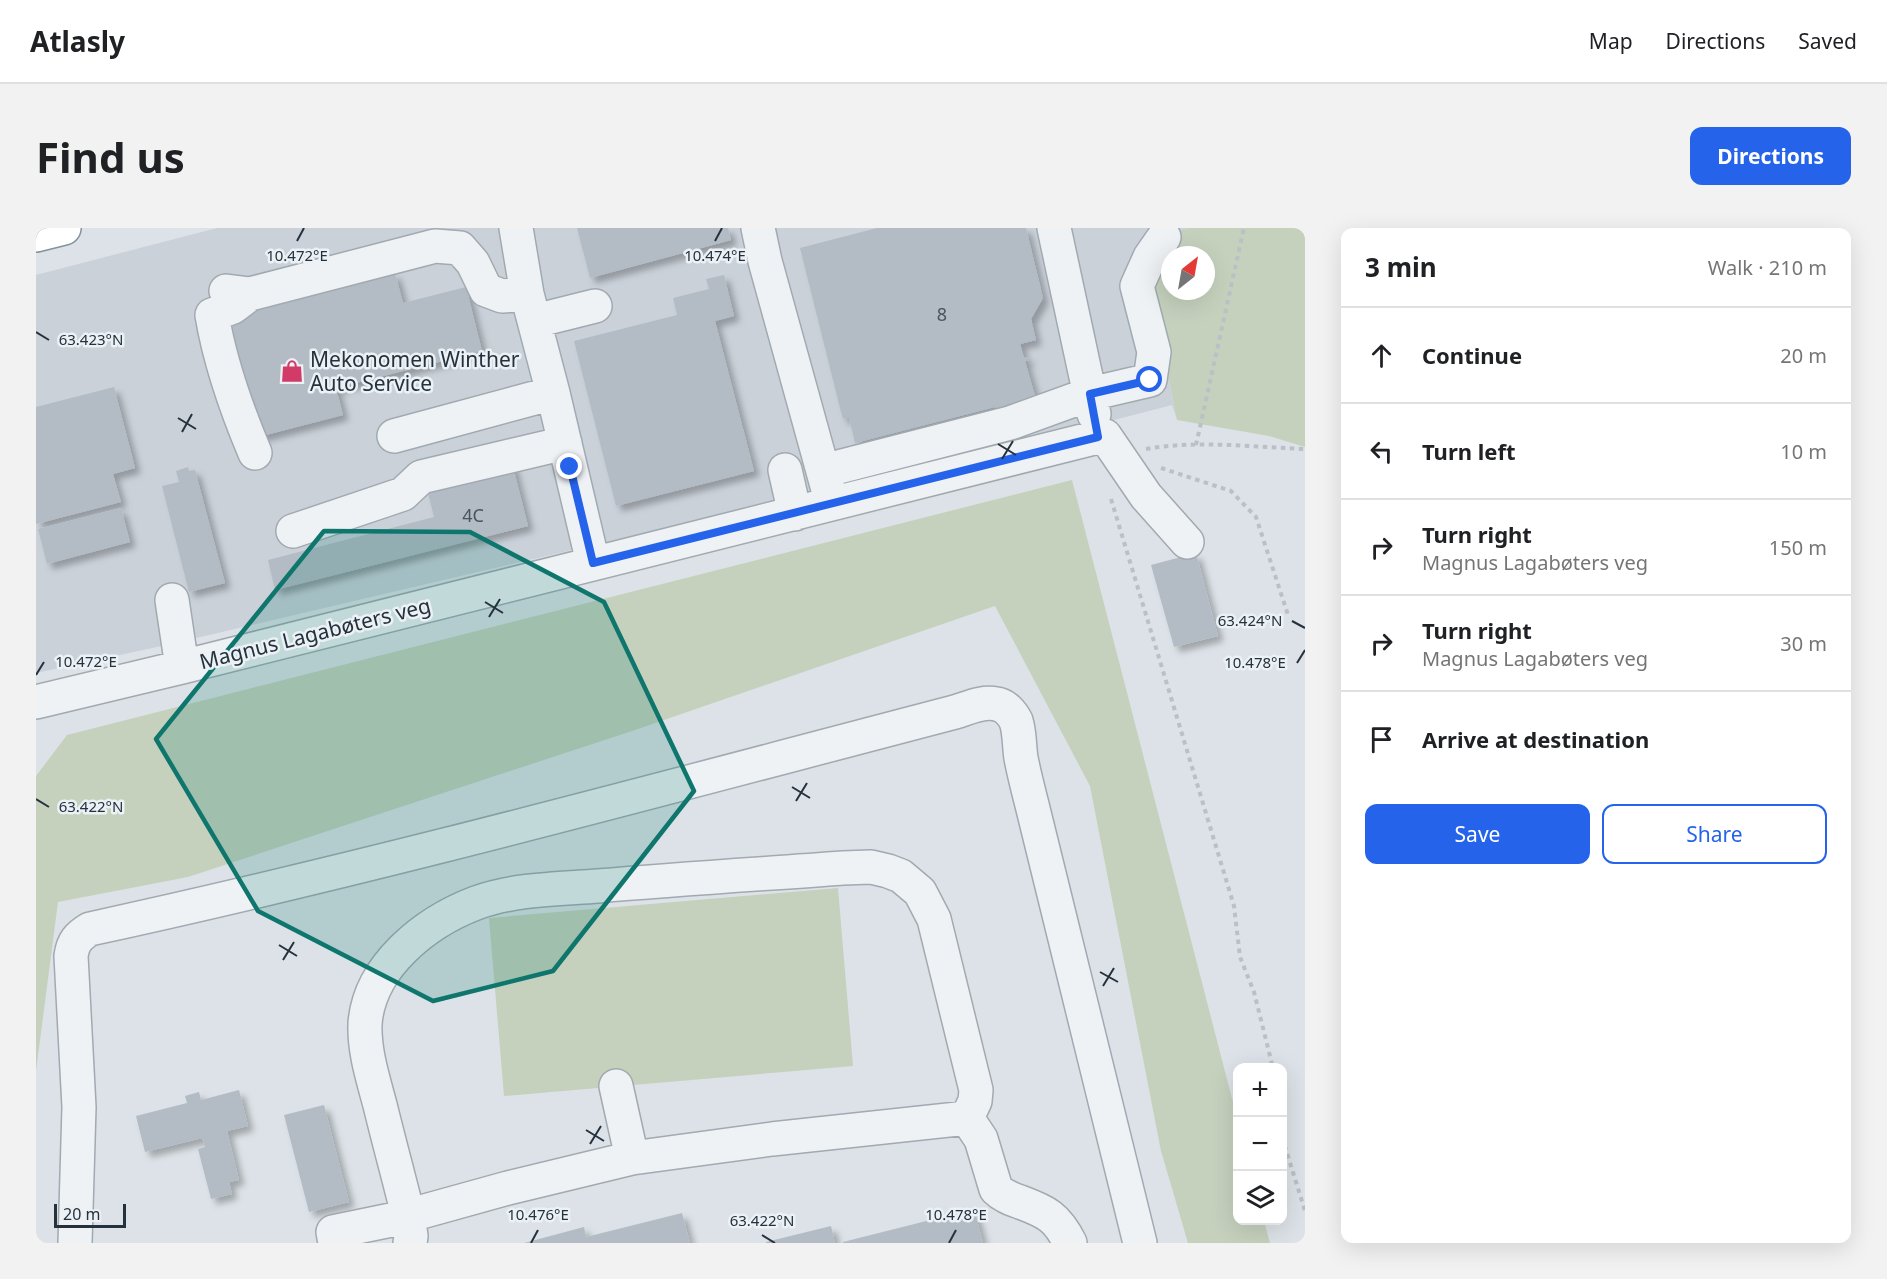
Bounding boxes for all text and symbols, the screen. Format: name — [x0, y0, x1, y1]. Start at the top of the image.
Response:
text: Atlasly — [30, 22, 125, 60]
text: Map — [1589, 27, 1633, 55]
text: Directions — [1666, 27, 1765, 55]
text: Saved — [1798, 27, 1857, 55]
button: Directions — [1690, 127, 1851, 185]
text: Find us — [36, 128, 185, 185]
text: 10.472°E — [266, 245, 328, 265]
text: 10.474°E — [684, 245, 746, 265]
north arrow — [1161, 246, 1215, 300]
text: 3 min — [1365, 249, 1437, 285]
text: Walk · 210 m — [1708, 254, 1827, 281]
house number: 8 — [937, 302, 947, 326]
text: 63.423°N — [59, 329, 123, 349]
icon: ahead — [1365, 339, 1398, 372]
text: Continue — [1422, 340, 1522, 370]
text: 20 m — [1780, 342, 1827, 369]
place label: Mekonomen Winther Auto Service — [310, 345, 520, 397]
shop icon: Mekonomen Winther Auto Service — [279, 358, 305, 384]
route start — [1136, 366, 1162, 392]
icon: left — [1365, 435, 1398, 468]
text: Turn left — [1422, 436, 1516, 466]
text: 10 m — [1780, 438, 1827, 465]
route end — [556, 453, 582, 479]
house number: 4C — [462, 503, 484, 527]
text: Turn right — [1422, 519, 1532, 549]
icon: right — [1365, 531, 1398, 564]
text: 150 m — [1769, 534, 1827, 561]
text: Magnus Lagabøters veg — [1422, 549, 1648, 576]
street label: Magnus Lagabøters veg — [196, 591, 434, 675]
text: 63.424°N — [1218, 610, 1282, 630]
text: Turn right — [1422, 615, 1532, 645]
icon: right — [1365, 627, 1398, 660]
text: 30 m — [1780, 630, 1827, 657]
text: Magnus Lagabøters veg — [1422, 645, 1648, 672]
text: 10.472°E — [55, 651, 117, 671]
text: 10.478°E — [1224, 652, 1286, 672]
icon: arrive — [1365, 723, 1398, 756]
text: Arrive at destination — [1422, 724, 1649, 754]
text: 63.422°N — [59, 796, 123, 816]
button: Save — [1365, 804, 1590, 864]
button: Share — [1602, 804, 1827, 864]
map controls — [1233, 1063, 1287, 1225]
button: + — [1233, 1063, 1287, 1117]
button: − — [1233, 1117, 1287, 1171]
button: layers — [1233, 1171, 1287, 1225]
scale bar — [54, 1201, 126, 1228]
text: 20 m — [63, 1203, 100, 1225]
text: 10.476°E — [507, 1204, 569, 1224]
text: 10.478°E — [925, 1204, 987, 1224]
text: 63.422°N — [730, 1210, 794, 1230]

